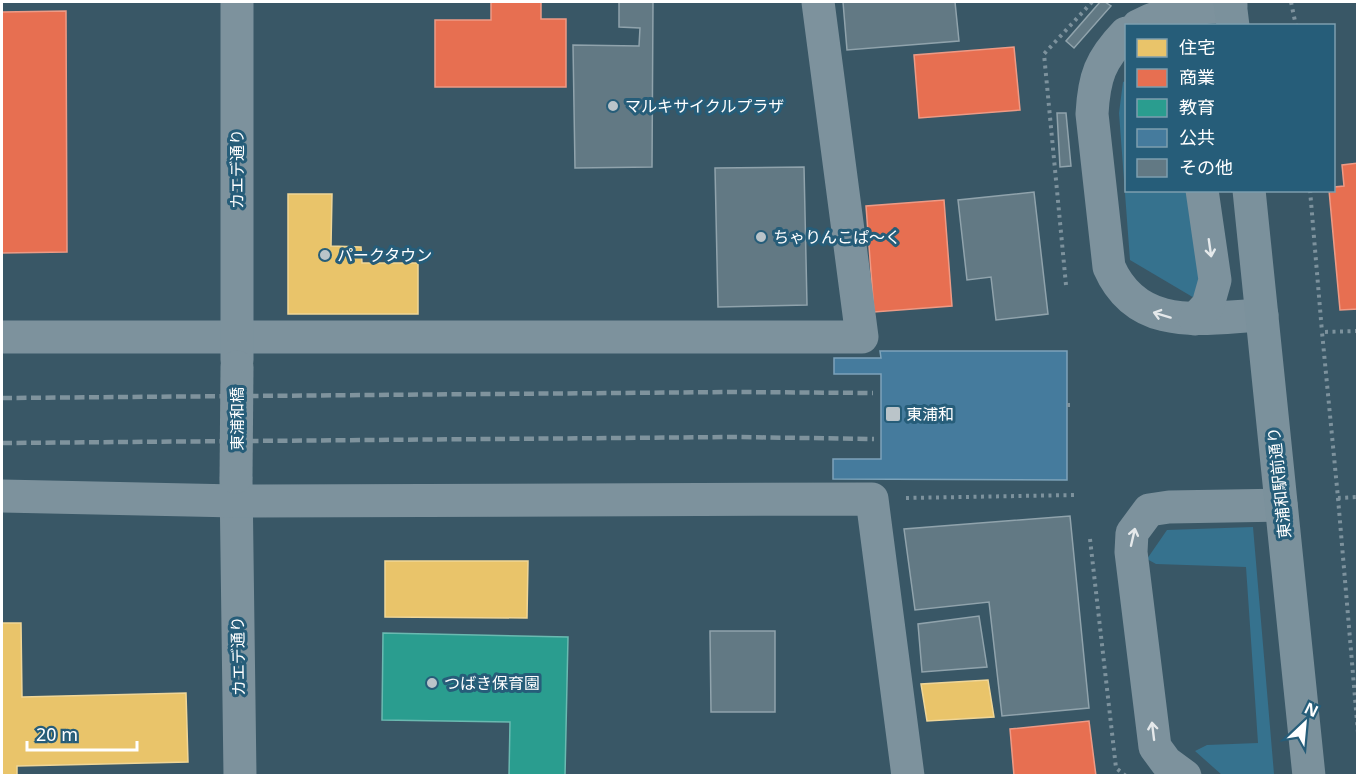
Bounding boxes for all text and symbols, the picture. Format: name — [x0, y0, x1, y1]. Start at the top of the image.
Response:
legend — [1125, 24, 1335, 192]
text: 住宅 — [1179, 35, 1215, 59]
text: 商業 — [1179, 65, 1215, 89]
place label: マルキサイクルプラザ — [625, 95, 784, 117]
text: 教育 — [1179, 95, 1215, 119]
marker: マルキサイクルプラザ — [606, 99, 620, 113]
text: 公共 — [1179, 125, 1215, 149]
street label: カエデ通り — [226, 129, 248, 209]
text: その他 — [1179, 155, 1233, 179]
place label: ちゃりんこぱ～く — [773, 226, 901, 248]
marker: ちゃりんこぱ～く — [754, 230, 768, 244]
one-way arrow — [1205, 238, 1216, 258]
place label: パークタウン — [337, 244, 432, 266]
marker: パークタウン — [318, 248, 332, 262]
one-way arrow — [1153, 309, 1172, 320]
street label: 東浦和橋 — [226, 387, 248, 451]
place label: 東浦和 — [906, 403, 954, 425]
marker: 東浦和 — [884, 405, 902, 423]
street label: 東浦和駅前通り — [1262, 426, 1296, 540]
one-way arrow — [1128, 528, 1139, 547]
street label: カエデ通り — [226, 616, 250, 696]
place label: つばき保育園 — [444, 672, 540, 694]
marker: つばき保育園 — [425, 676, 439, 690]
north arrow — [1275, 693, 1335, 753]
text: N — [1301, 697, 1322, 722]
scale bar — [27, 714, 136, 752]
one-way arrow — [1147, 721, 1158, 741]
text: 20 m — [36, 722, 78, 746]

